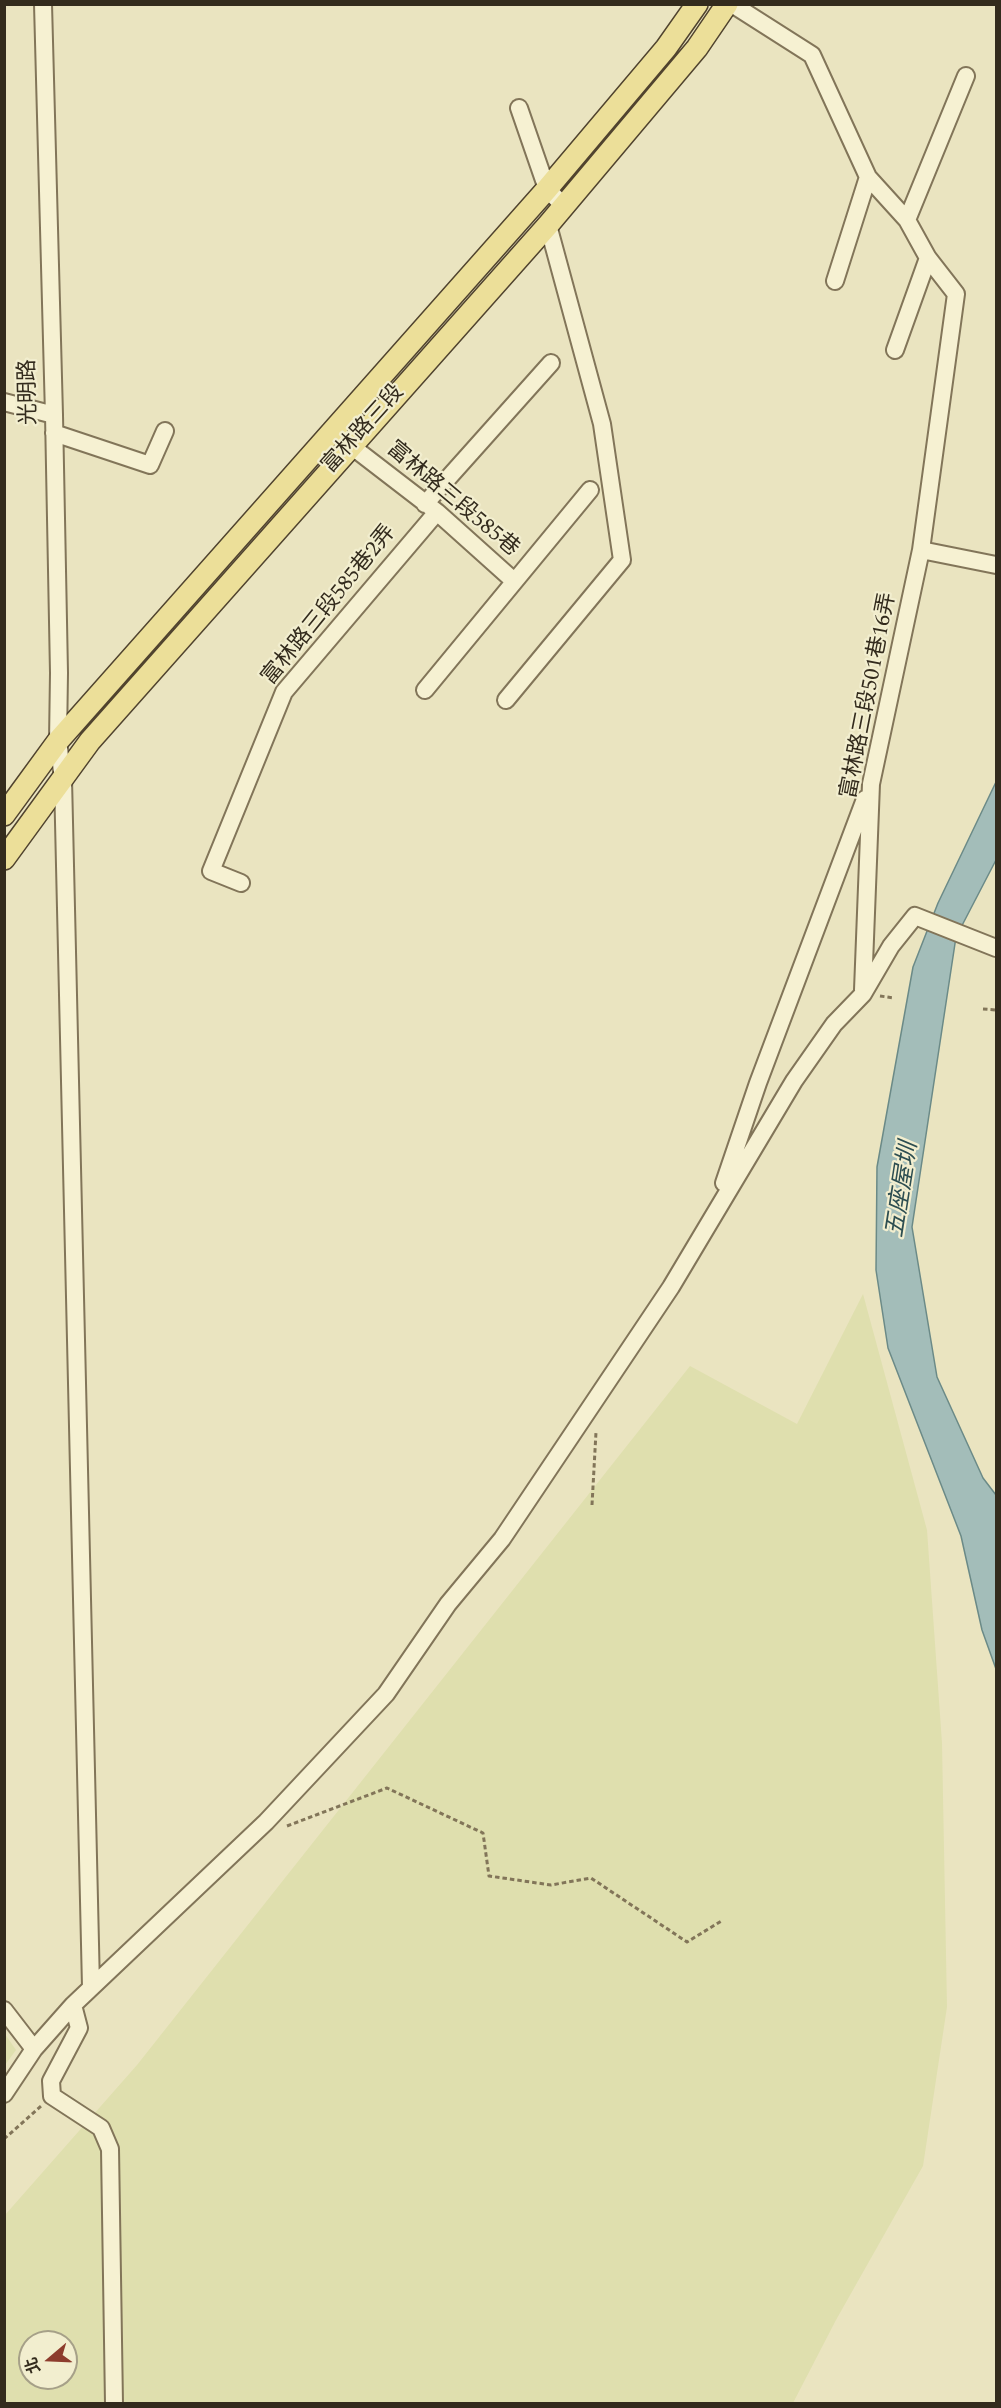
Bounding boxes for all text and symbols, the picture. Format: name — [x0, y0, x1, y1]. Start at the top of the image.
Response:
street label: 光明路 — [16, 359, 44, 425]
street label: 富林路三段 — [317, 380, 411, 480]
street label: 富林路三段585巷 — [380, 437, 524, 563]
street label: 富林路三段585巷2弄 — [257, 521, 403, 691]
street label: 富林路三段501巷16弄 — [837, 591, 903, 801]
water label: 五座屋圳 — [882, 1140, 926, 1240]
north arrow — [18, 2330, 78, 2390]
text: 北 — [19, 2354, 47, 2377]

